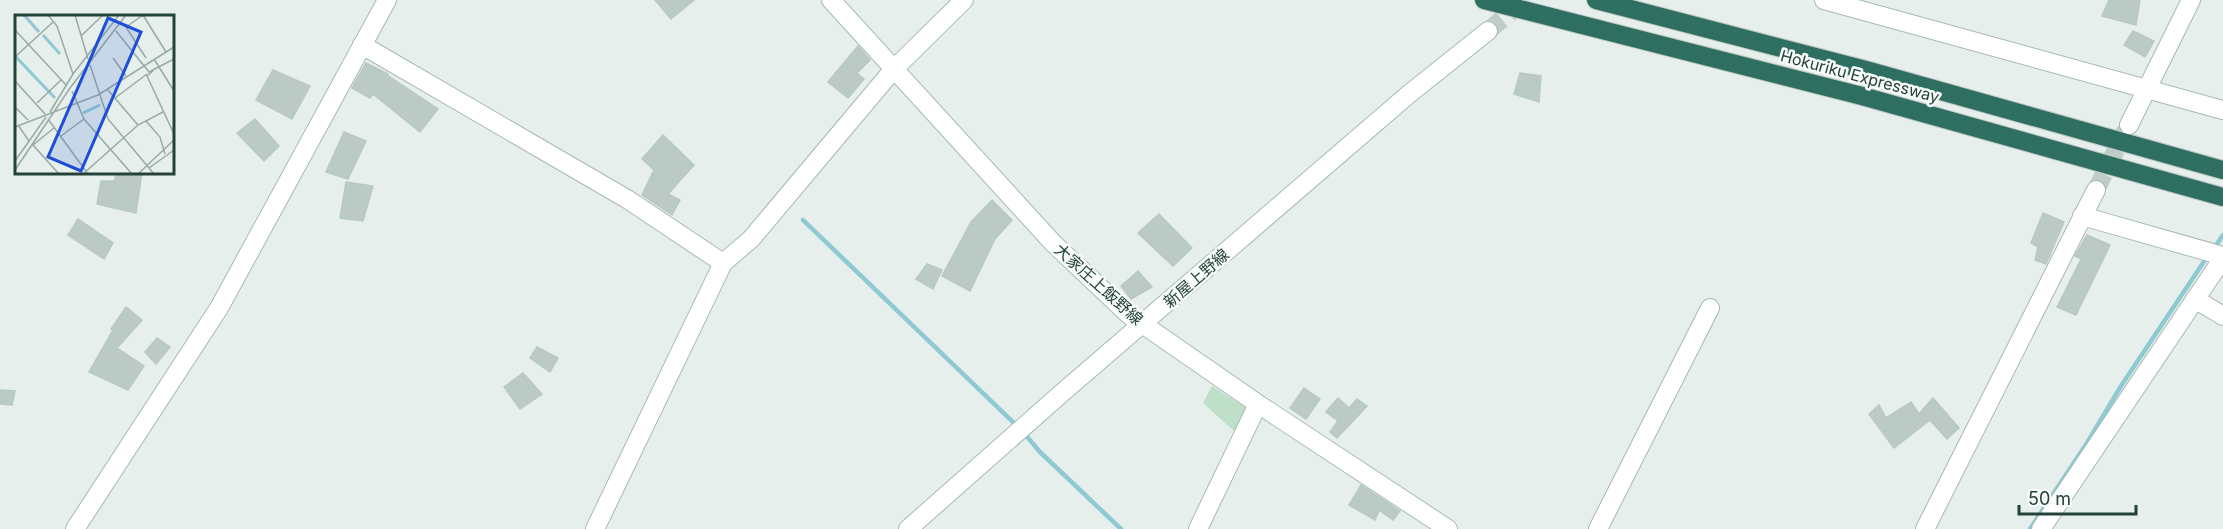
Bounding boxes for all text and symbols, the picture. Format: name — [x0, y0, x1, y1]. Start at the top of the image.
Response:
inset map — [15, 15, 174, 174]
street label: Hokuriku Expressway — [1778, 45, 1942, 107]
street label: 大家庄上飯野線 — [1051, 239, 1147, 329]
street label: 新屋上野線 — [1159, 244, 1233, 312]
scale bar — [2019, 478, 2136, 516]
text: 50 m — [2028, 488, 2071, 509]

